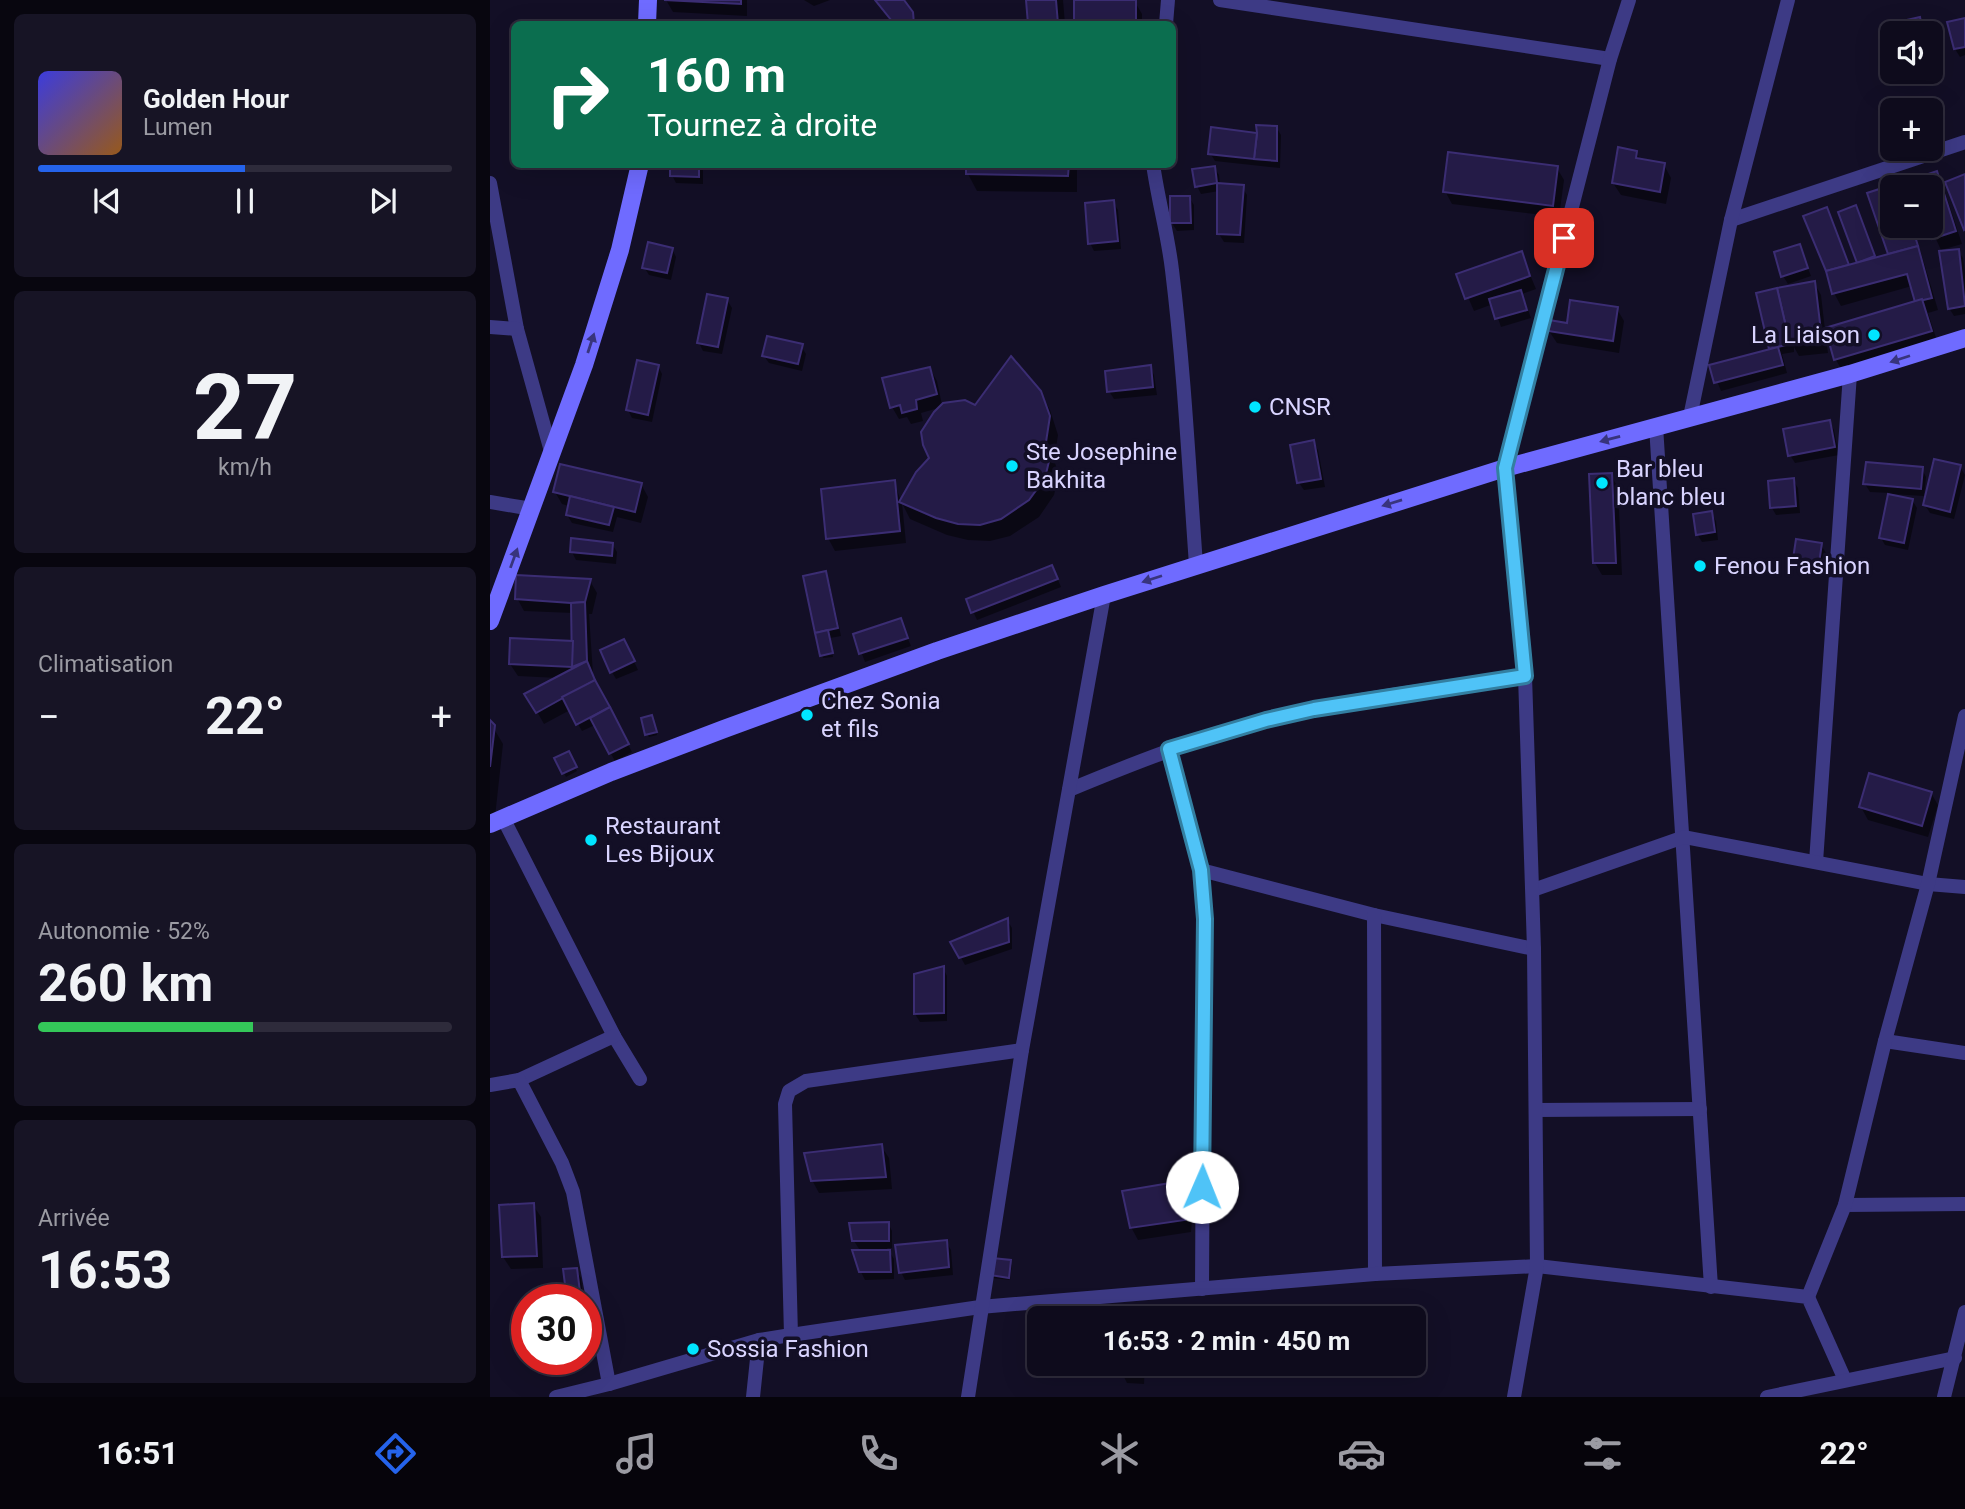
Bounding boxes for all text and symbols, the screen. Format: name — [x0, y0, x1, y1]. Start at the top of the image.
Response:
map controls — [1880, 21, 1943, 238]
button: sound — [1880, 21, 1943, 84]
text: 160 m — [647, 47, 786, 104]
icon: right — [532, 49, 623, 140]
text: Golden Hour — [143, 84, 289, 114]
button: + — [1880, 98, 1943, 161]
text: Tournez à droite — [647, 106, 877, 144]
text: Lumen — [143, 114, 213, 141]
button: − — [1880, 175, 1943, 238]
icon: previous — [88, 182, 126, 220]
icon: pause — [226, 182, 264, 220]
icon: next — [364, 182, 402, 220]
pin — [1534, 208, 1594, 268]
icon: arrive — [1545, 219, 1583, 257]
place label: La Liaison — [1751, 321, 1860, 349]
marker: La Liaison — [1866, 327, 1882, 343]
one-way arrow — [586, 333, 597, 354]
one-way arrow — [1889, 354, 1910, 364]
text: 27 — [193, 355, 297, 461]
place label: CNSR — [1269, 393, 1331, 421]
marker: CNSR — [1247, 399, 1263, 415]
one-way arrow — [1599, 434, 1621, 445]
place label: Ste Josephine Bakhita — [1026, 438, 1177, 494]
text: km/h — [218, 454, 272, 481]
place label: Bar bleu blanc bleu — [1616, 455, 1725, 511]
marker: Ste Josephine Bakhita — [1004, 458, 1020, 474]
marker: Bar bleu blanc bleu — [1594, 475, 1610, 491]
one-way arrow — [1381, 498, 1402, 509]
one-way arrow — [509, 547, 520, 568]
place label: Fenou Fashion — [1714, 552, 1870, 580]
marker: Fenou Fashion — [1692, 558, 1708, 574]
one-way arrow — [1141, 575, 1162, 585]
text: Climatisation — [38, 651, 173, 678]
text: 22° — [205, 686, 285, 747]
place label: Chez Sonia et fils — [821, 687, 941, 743]
text: − — [38, 695, 60, 739]
text: + — [430, 695, 452, 739]
marker: Chez Sonia et fils — [799, 707, 815, 723]
place label: Restaurant Les Bijoux — [605, 812, 721, 868]
marker: Restaurant Les Bijoux — [583, 832, 599, 848]
text: Autonomie · 52% — [38, 918, 210, 945]
text: 260 km — [38, 953, 213, 1014]
position arrow — [1165, 1150, 1239, 1224]
text: Arrivée — [38, 1205, 110, 1232]
text: 16:53 — [38, 1240, 172, 1301]
speed limit sign: 30 — [511, 1284, 602, 1375]
text: 16:53 · 2 min · 450 m — [1103, 1326, 1350, 1356]
place label: Sossia Fashion — [707, 1335, 869, 1363]
marker: Sossia Fashion — [685, 1341, 701, 1357]
icon: directions — [371, 1429, 420, 1478]
icon: music — [612, 1429, 661, 1478]
icon: phone — [854, 1429, 903, 1478]
icon: climate — [1095, 1429, 1144, 1478]
icon: car — [1337, 1429, 1386, 1478]
icon: filters — [1578, 1429, 1627, 1478]
text: 16:51 — [96, 1434, 179, 1472]
text: 22° — [1820, 1434, 1869, 1472]

